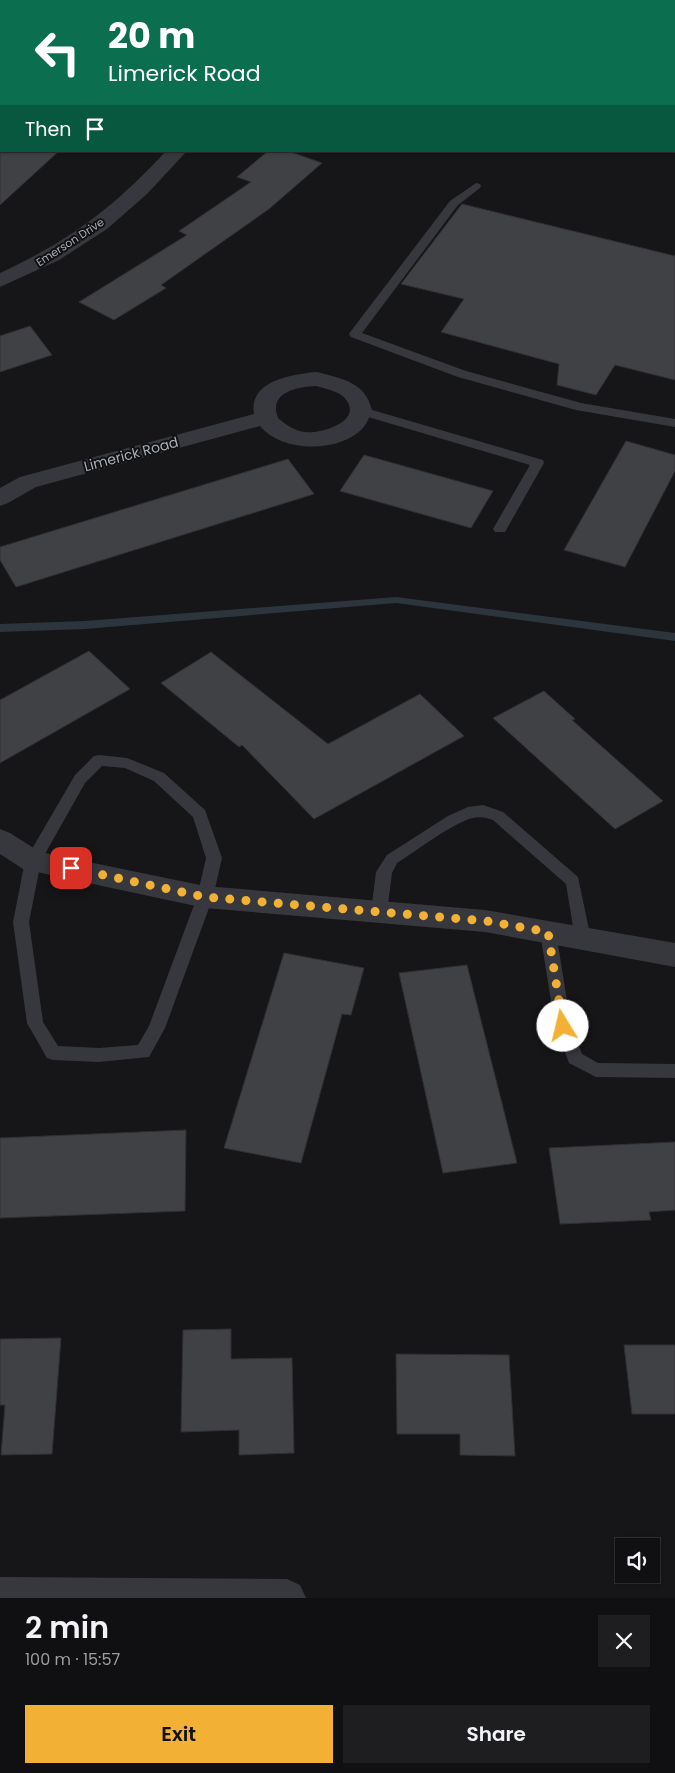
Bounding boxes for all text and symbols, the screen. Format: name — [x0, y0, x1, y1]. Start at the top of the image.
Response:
text: 20 m — [108, 11, 195, 60]
icon: left — [25, 20, 90, 85]
text: Limerick Road — [108, 58, 261, 89]
icon: arrive — [81, 115, 109, 143]
text: Then — [25, 116, 71, 143]
street label: Emerson Drive — [33, 214, 107, 270]
street label: Limerick Road — [82, 432, 180, 476]
pin — [50, 847, 92, 889]
icon: arrive — [57, 854, 85, 882]
position arrow — [536, 999, 588, 1051]
map controls — [615, 1538, 660, 1583]
button: sound — [615, 1538, 660, 1583]
text: 2 min — [25, 1606, 109, 1649]
button: close — [598, 1615, 650, 1667]
text: 100 m · 15:57 — [25, 1648, 120, 1671]
button: Exit — [25, 1705, 333, 1763]
button: Share — [343, 1705, 650, 1763]

